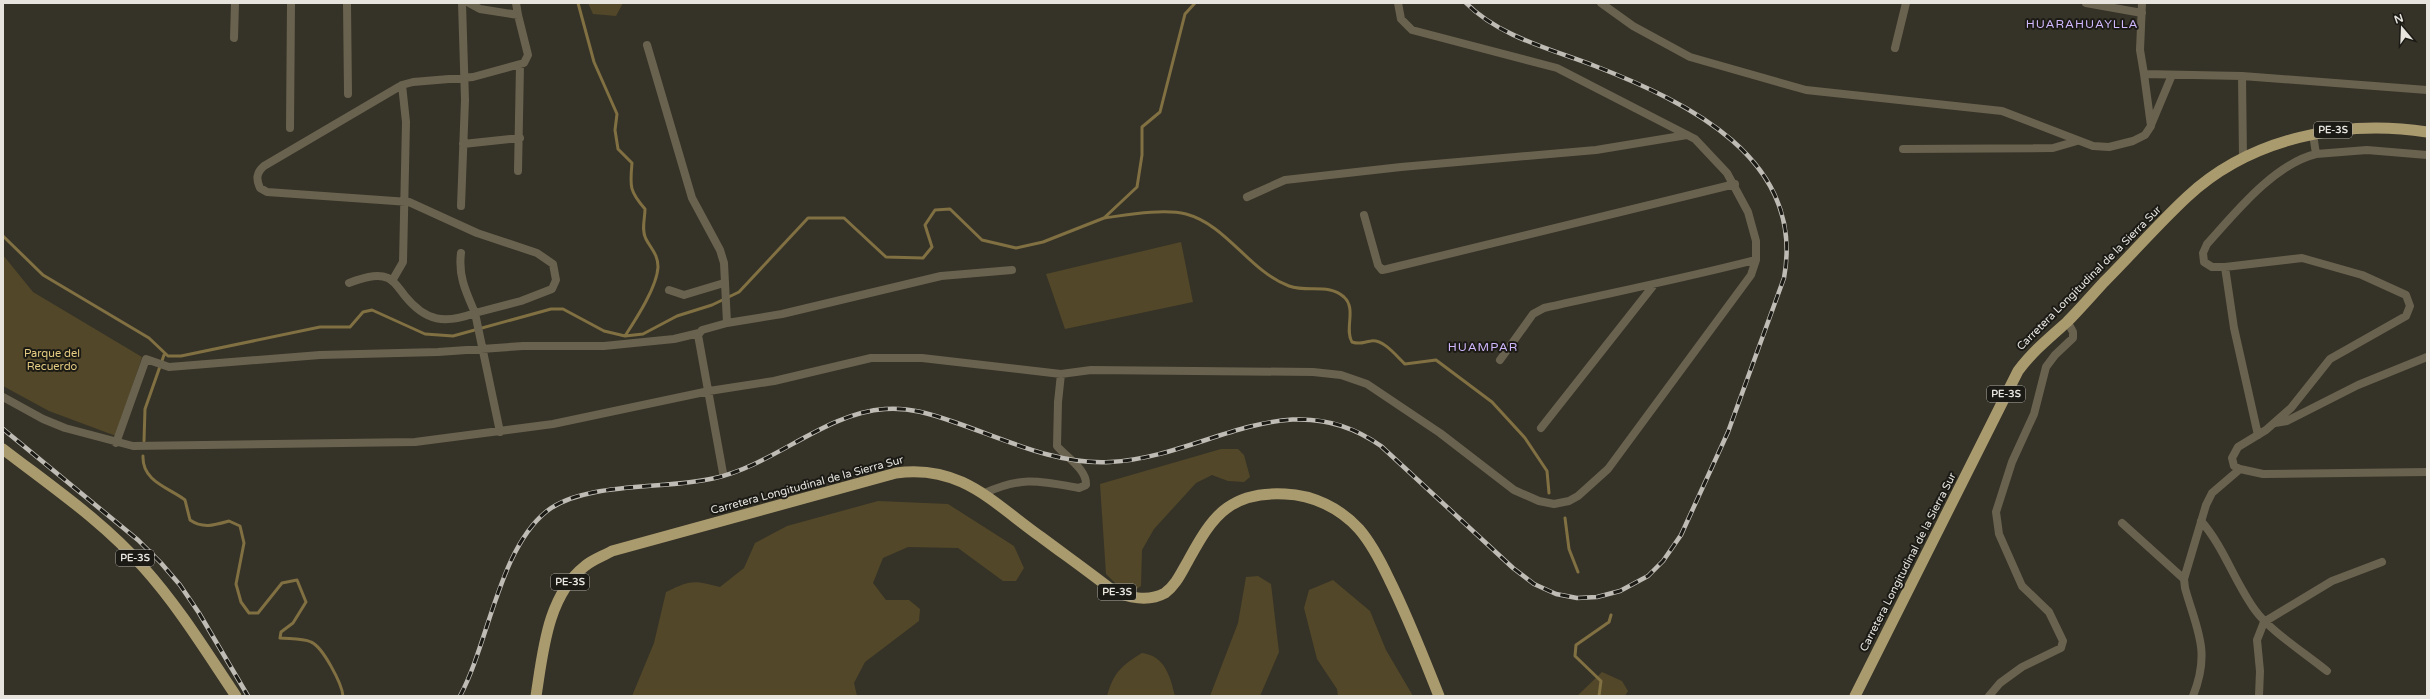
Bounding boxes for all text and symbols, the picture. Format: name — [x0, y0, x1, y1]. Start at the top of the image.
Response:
north arrow — [2382, 8, 2422, 48]
text: N — [2393, 11, 2405, 27]
district label: HUARAHUAYLLA — [2026, 17, 2138, 31]
road number: PE-3S — [2314, 122, 2352, 138]
street label: Carretera Longitudinal de la Sierra Sur — [2014, 203, 2164, 353]
district label: HUAMPAR — [1448, 340, 1518, 354]
park label: Parque del Recuerdo — [24, 347, 80, 373]
road number: PE-3S — [1987, 386, 2025, 402]
street label: Carretera Longitudinal de la Sierra Sur — [709, 453, 905, 517]
street label: Carretera Longitudinal de la Sierra Sur — [1857, 470, 1959, 654]
road number: PE-3S — [116, 550, 154, 566]
road number: PE-3S — [551, 574, 589, 590]
road number: PE-3S — [1098, 584, 1136, 600]

